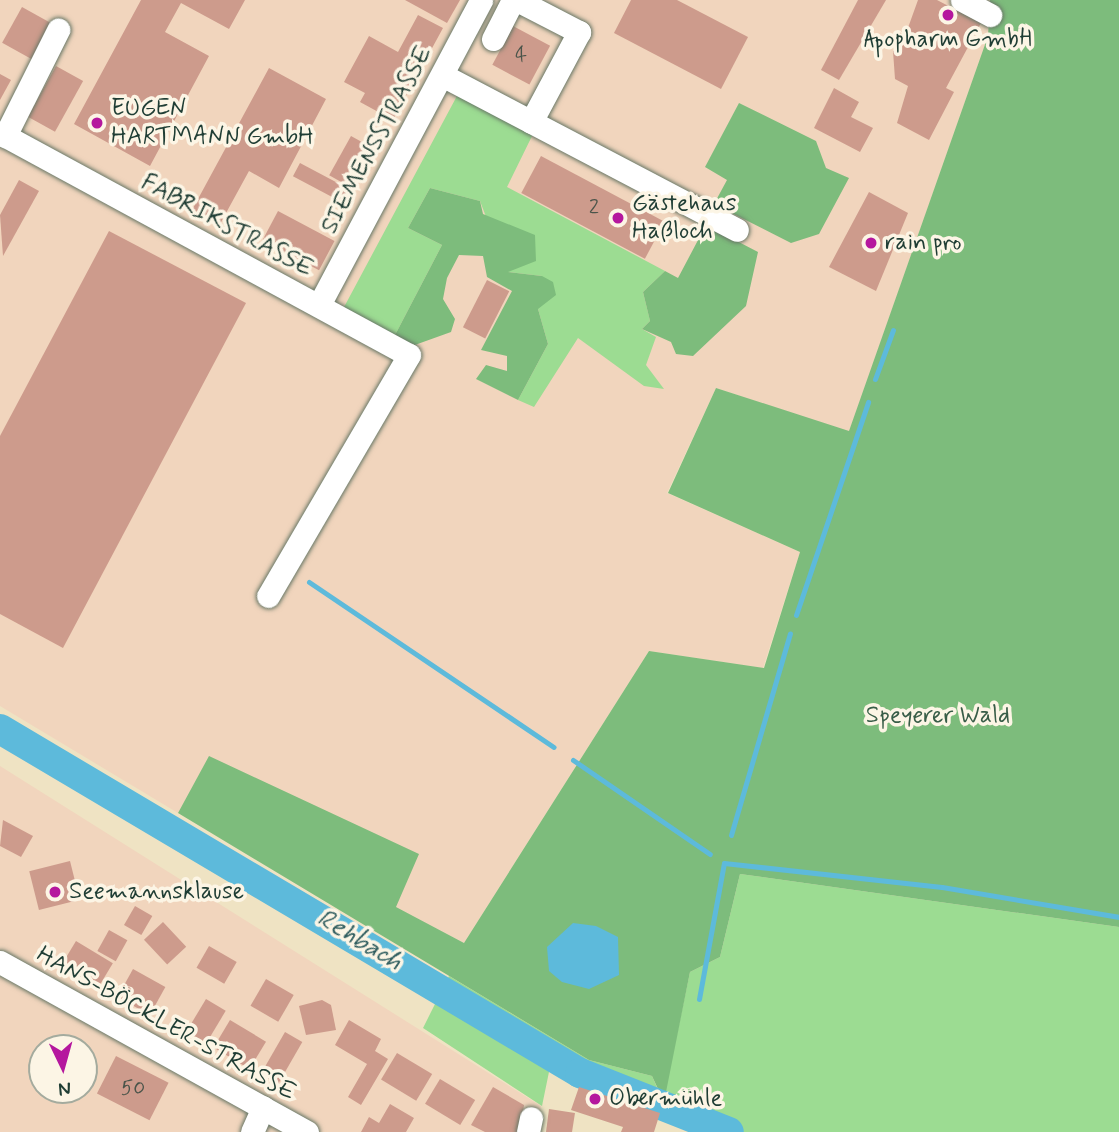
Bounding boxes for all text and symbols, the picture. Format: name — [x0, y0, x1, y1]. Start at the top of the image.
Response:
marker: Apopharm GmbH — [940, 7, 956, 23]
place label: Apopharm GmbH — [864, 26, 1032, 54]
street label: SIEMENSSTRASSE — [315, 41, 439, 239]
house number: 4 — [515, 42, 527, 68]
place label: EUGEN HARTMANN GmbH — [111, 95, 314, 151]
marker: EUGEN HARTMANN GmbH — [89, 115, 105, 131]
street label: FABRIKSTRASSE — [136, 168, 318, 284]
place label: Gästehaus Haßloch — [632, 190, 737, 246]
house number: 2 — [589, 194, 599, 220]
marker: Gästehaus Haßloch — [610, 210, 626, 226]
place label: rain pro — [885, 229, 962, 257]
marker: rain pro — [863, 235, 879, 251]
park label: Speyerer Wald — [865, 702, 1011, 730]
place label: Seemannsklause — [69, 878, 244, 906]
marker: Seemannsklause — [47, 884, 63, 900]
water label: Rehbach — [311, 903, 407, 979]
street label: HANS-BÖCKLER-STRASSE — [31, 941, 301, 1107]
north arrow — [28, 1034, 98, 1104]
house number: 50 — [121, 1075, 145, 1101]
place label: Obermühle — [609, 1085, 722, 1113]
marker: Obermühle — [587, 1091, 603, 1107]

